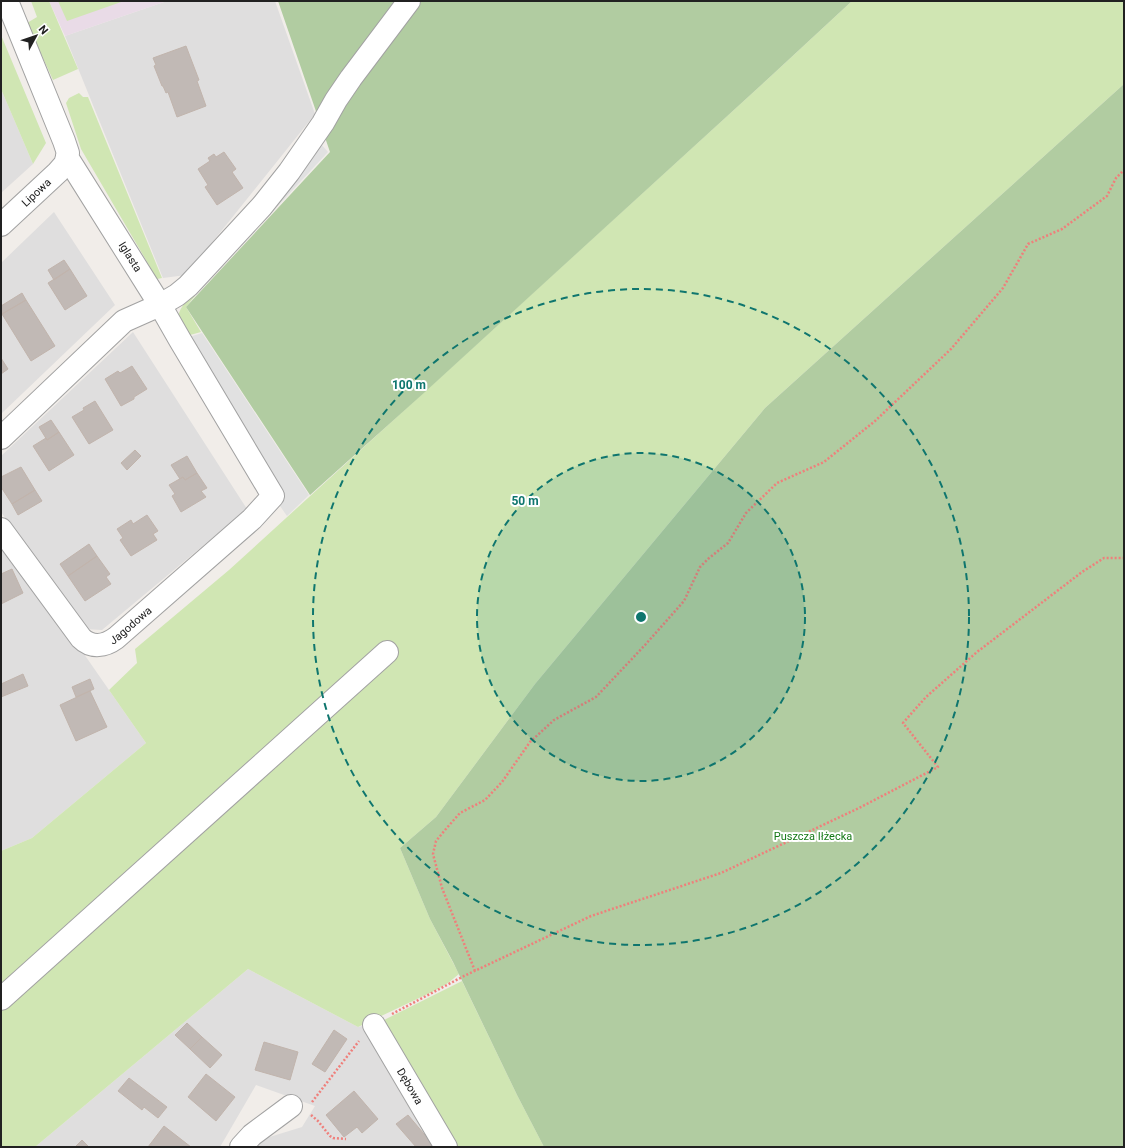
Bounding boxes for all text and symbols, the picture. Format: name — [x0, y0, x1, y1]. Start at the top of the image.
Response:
north arrow — [16, 16, 56, 56]
text: N — [36, 23, 51, 37]
street label: Lipowa — [19, 176, 54, 209]
street label: Iglasta — [116, 240, 144, 274]
text: 100 m — [392, 378, 426, 392]
text: 50 m — [511, 494, 539, 508]
street label: Jagodowa — [107, 604, 154, 647]
centre of rings — [634, 610, 648, 624]
park label: Puszcza Iłżecka — [774, 830, 852, 843]
street label: Dębowa — [394, 1066, 426, 1107]

